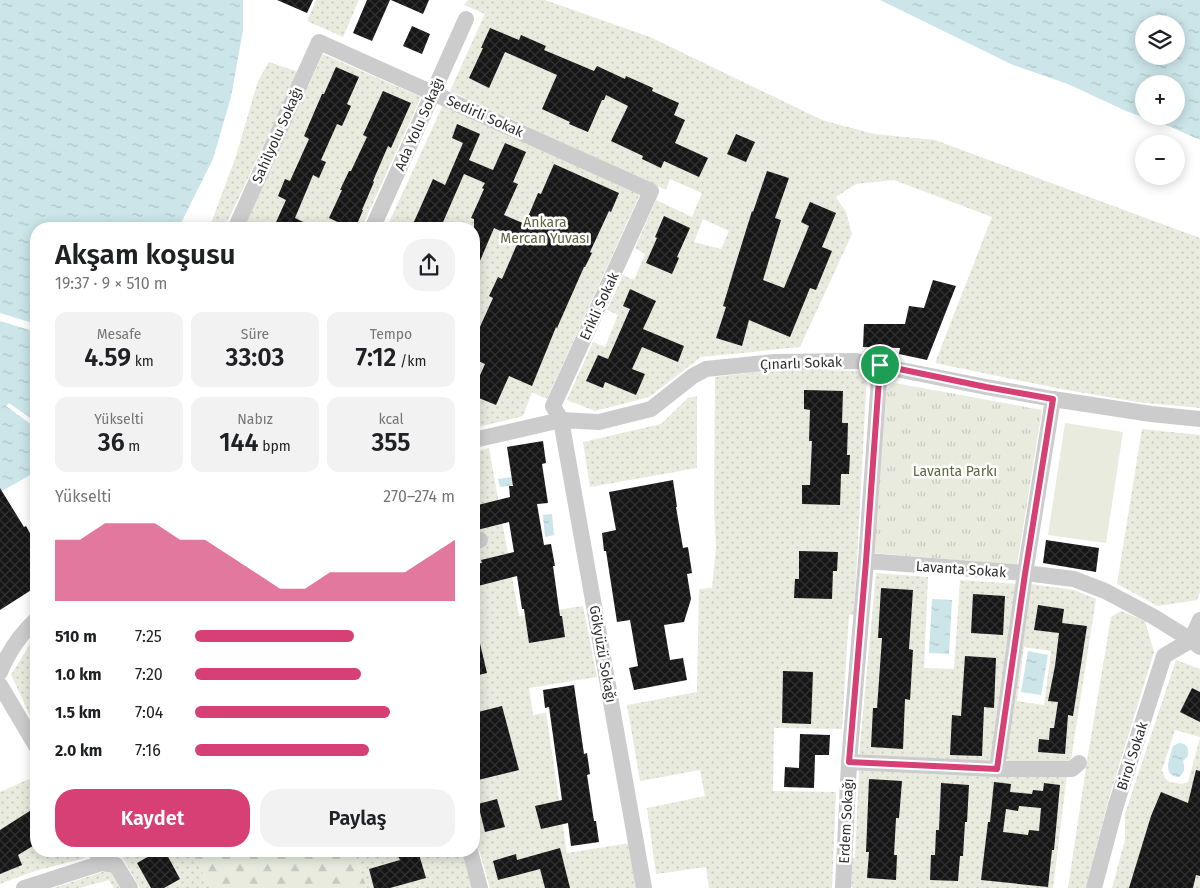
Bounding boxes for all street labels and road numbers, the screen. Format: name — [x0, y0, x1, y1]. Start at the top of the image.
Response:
street label: Ada Yolu Sokağı — [391, 75, 448, 173]
street label: Sahilyolu Sokağı — [249, 84, 306, 186]
street label: Sedirli Sokak — [444, 92, 527, 141]
street label: Erikli Sokak — [576, 269, 623, 343]
street label: Çınarlı Sokak — [760, 354, 843, 373]
street label: Lavanta Sokak — [915, 558, 1008, 581]
street label: Gökyüzü Sokağı — [586, 604, 619, 704]
street label: Birol Sokak — [1113, 719, 1152, 793]
street label: Erdem Sokağı — [836, 778, 857, 864]

